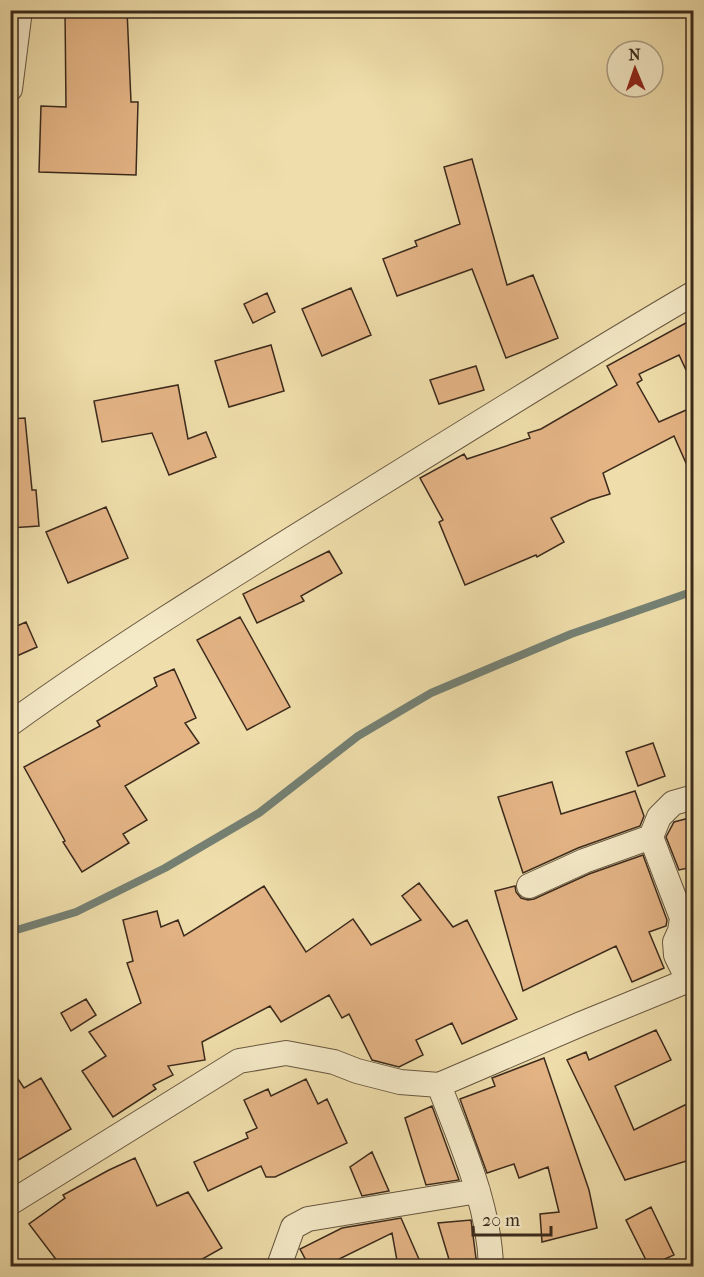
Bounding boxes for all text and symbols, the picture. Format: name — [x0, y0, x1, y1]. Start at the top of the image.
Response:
north arrow — [605, 39, 665, 99]
text: N — [628, 45, 642, 64]
scale bar — [473, 1199, 551, 1237]
text: 20 m — [482, 1210, 520, 1231]

